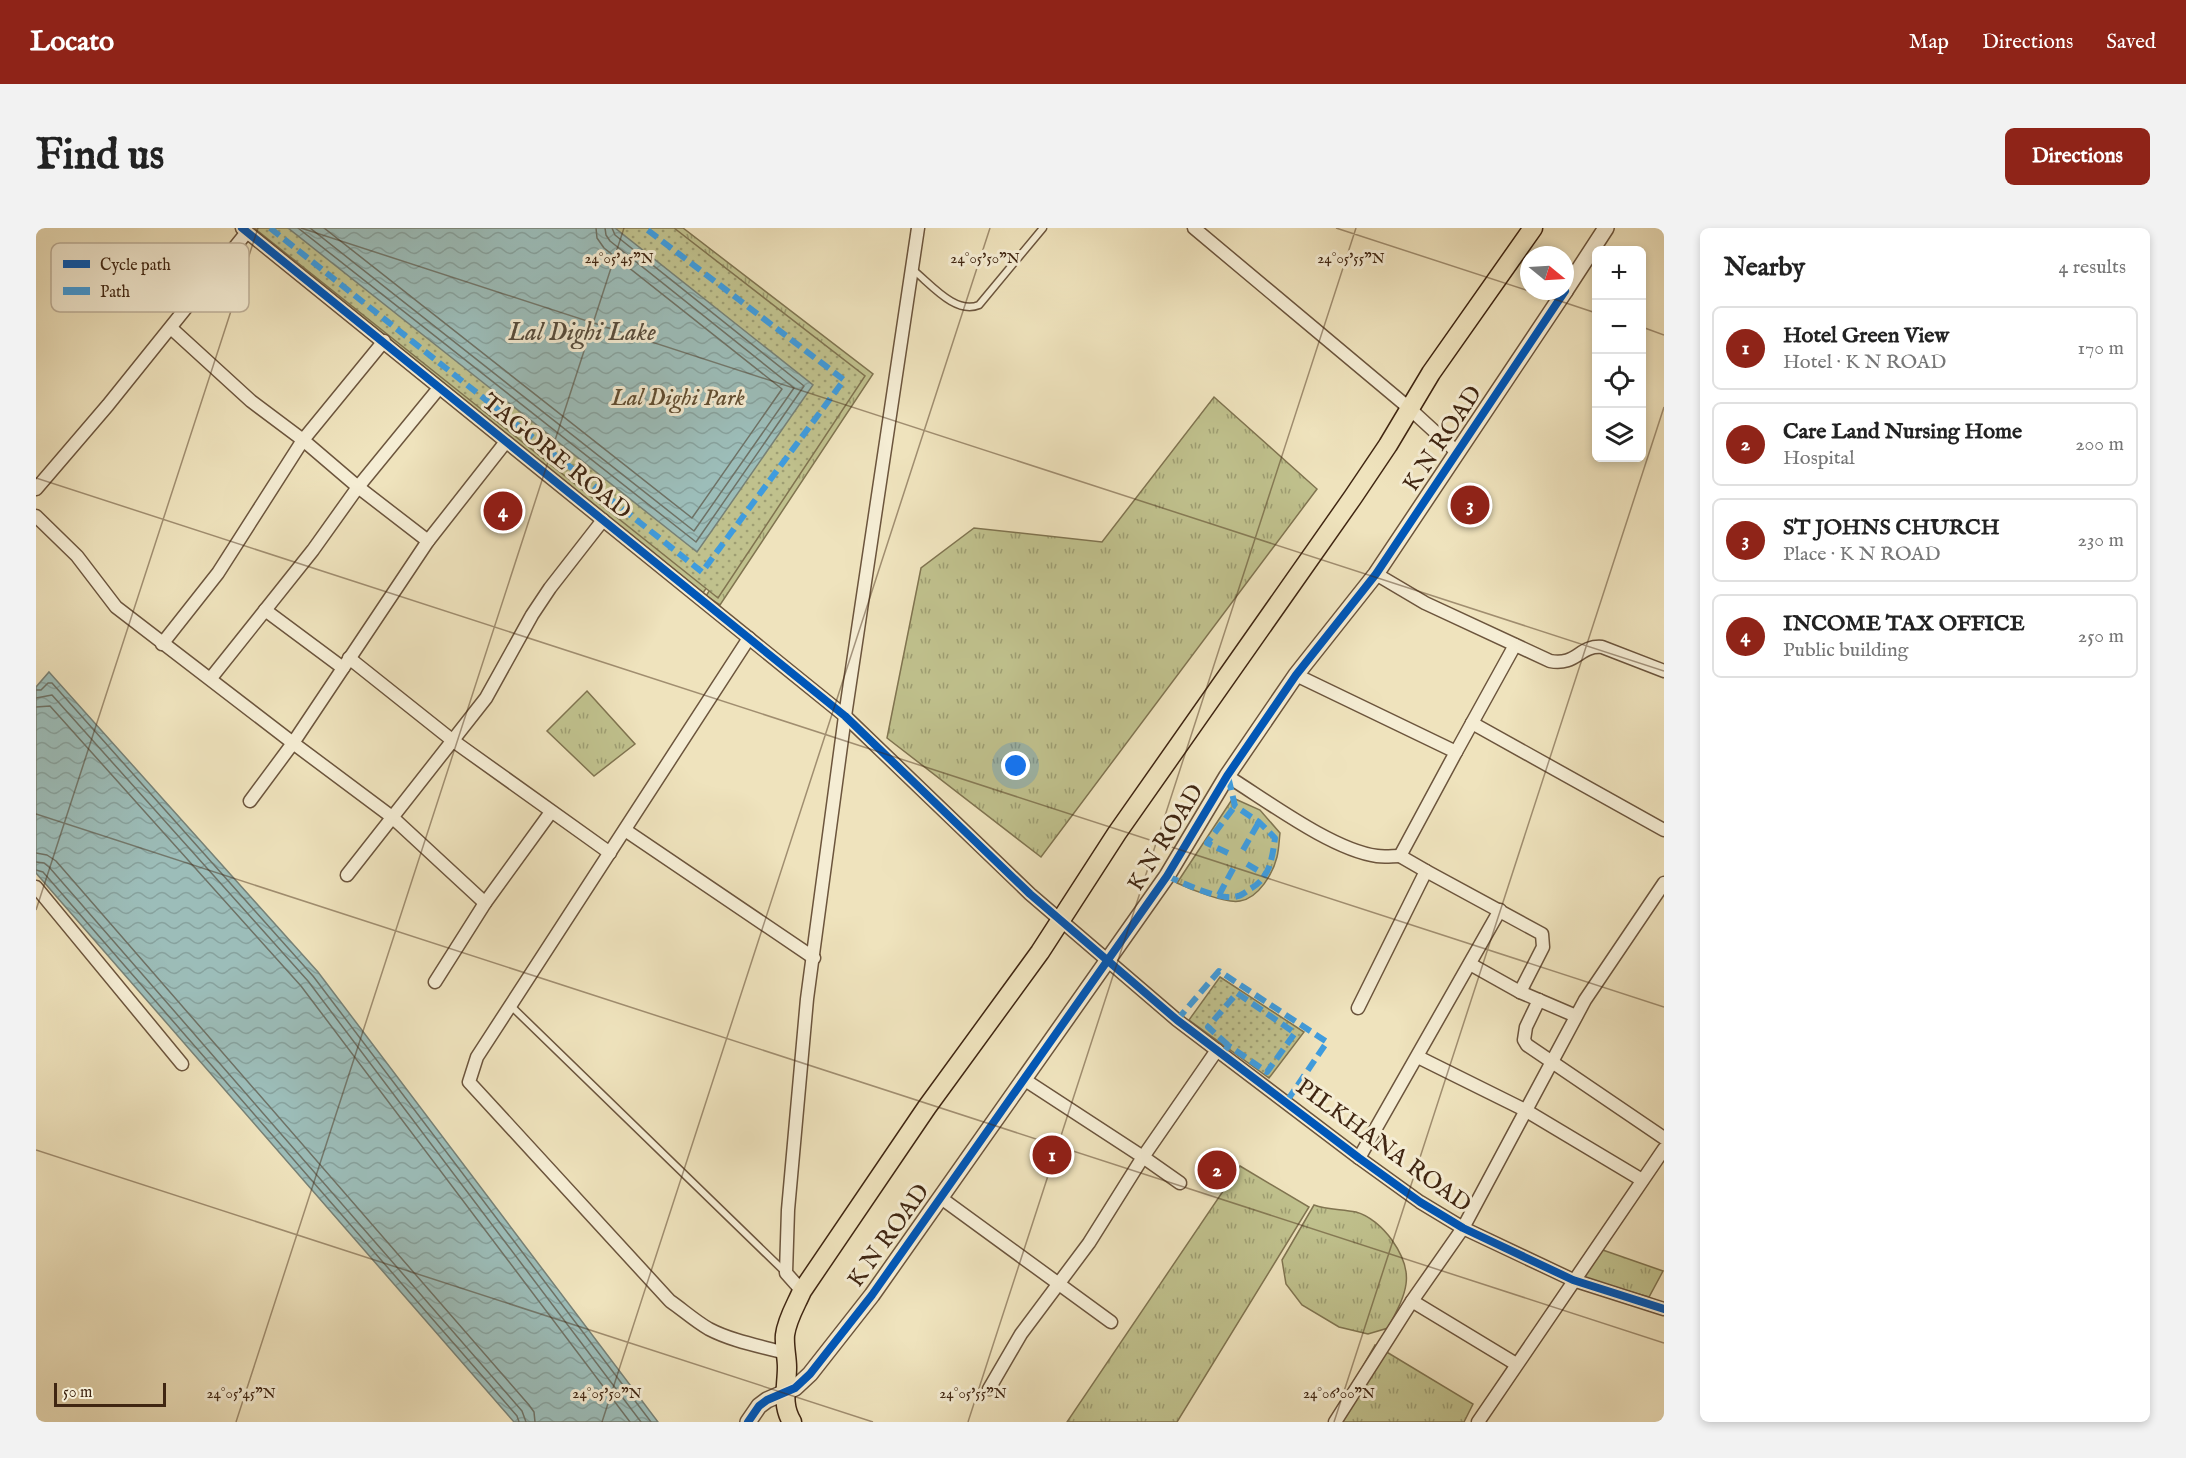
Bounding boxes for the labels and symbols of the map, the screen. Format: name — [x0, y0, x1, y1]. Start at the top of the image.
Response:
legend — [51, 243, 249, 312]
north arrow — [1520, 246, 1574, 300]
text: 24°05'45"N — [584, 249, 654, 268]
text: 24°05'50"N — [950, 249, 1020, 268]
text: 24°05'55"N — [1317, 249, 1385, 268]
text: Cycle path — [100, 256, 171, 276]
text: Path — [100, 283, 131, 303]
water label: Lal Dighi Lake — [507, 316, 656, 350]
street label: K N ROAD — [1396, 380, 1490, 498]
park label: Lal Dighi Park — [610, 383, 745, 414]
street label: TAGORE ROAD — [475, 387, 637, 527]
pin: 3 — [1450, 482, 1490, 528]
pin: 4 — [484, 488, 522, 534]
your location — [1001, 751, 1030, 780]
street label: K N ROAD — [1121, 778, 1211, 898]
street label: PILKHANA ROAD — [1289, 1072, 1477, 1220]
pin: 1 — [1032, 1132, 1072, 1178]
pin: 2 — [1198, 1148, 1236, 1192]
street label: K N ROAD — [841, 1178, 937, 1294]
scale bar — [54, 1380, 166, 1408]
text: 24°05'45"N — [206, 1384, 276, 1403]
text: 24°05'50"N — [572, 1384, 642, 1403]
text: 24°05'55"N — [939, 1384, 1007, 1403]
text: 24°06'00"N — [1303, 1384, 1375, 1403]

